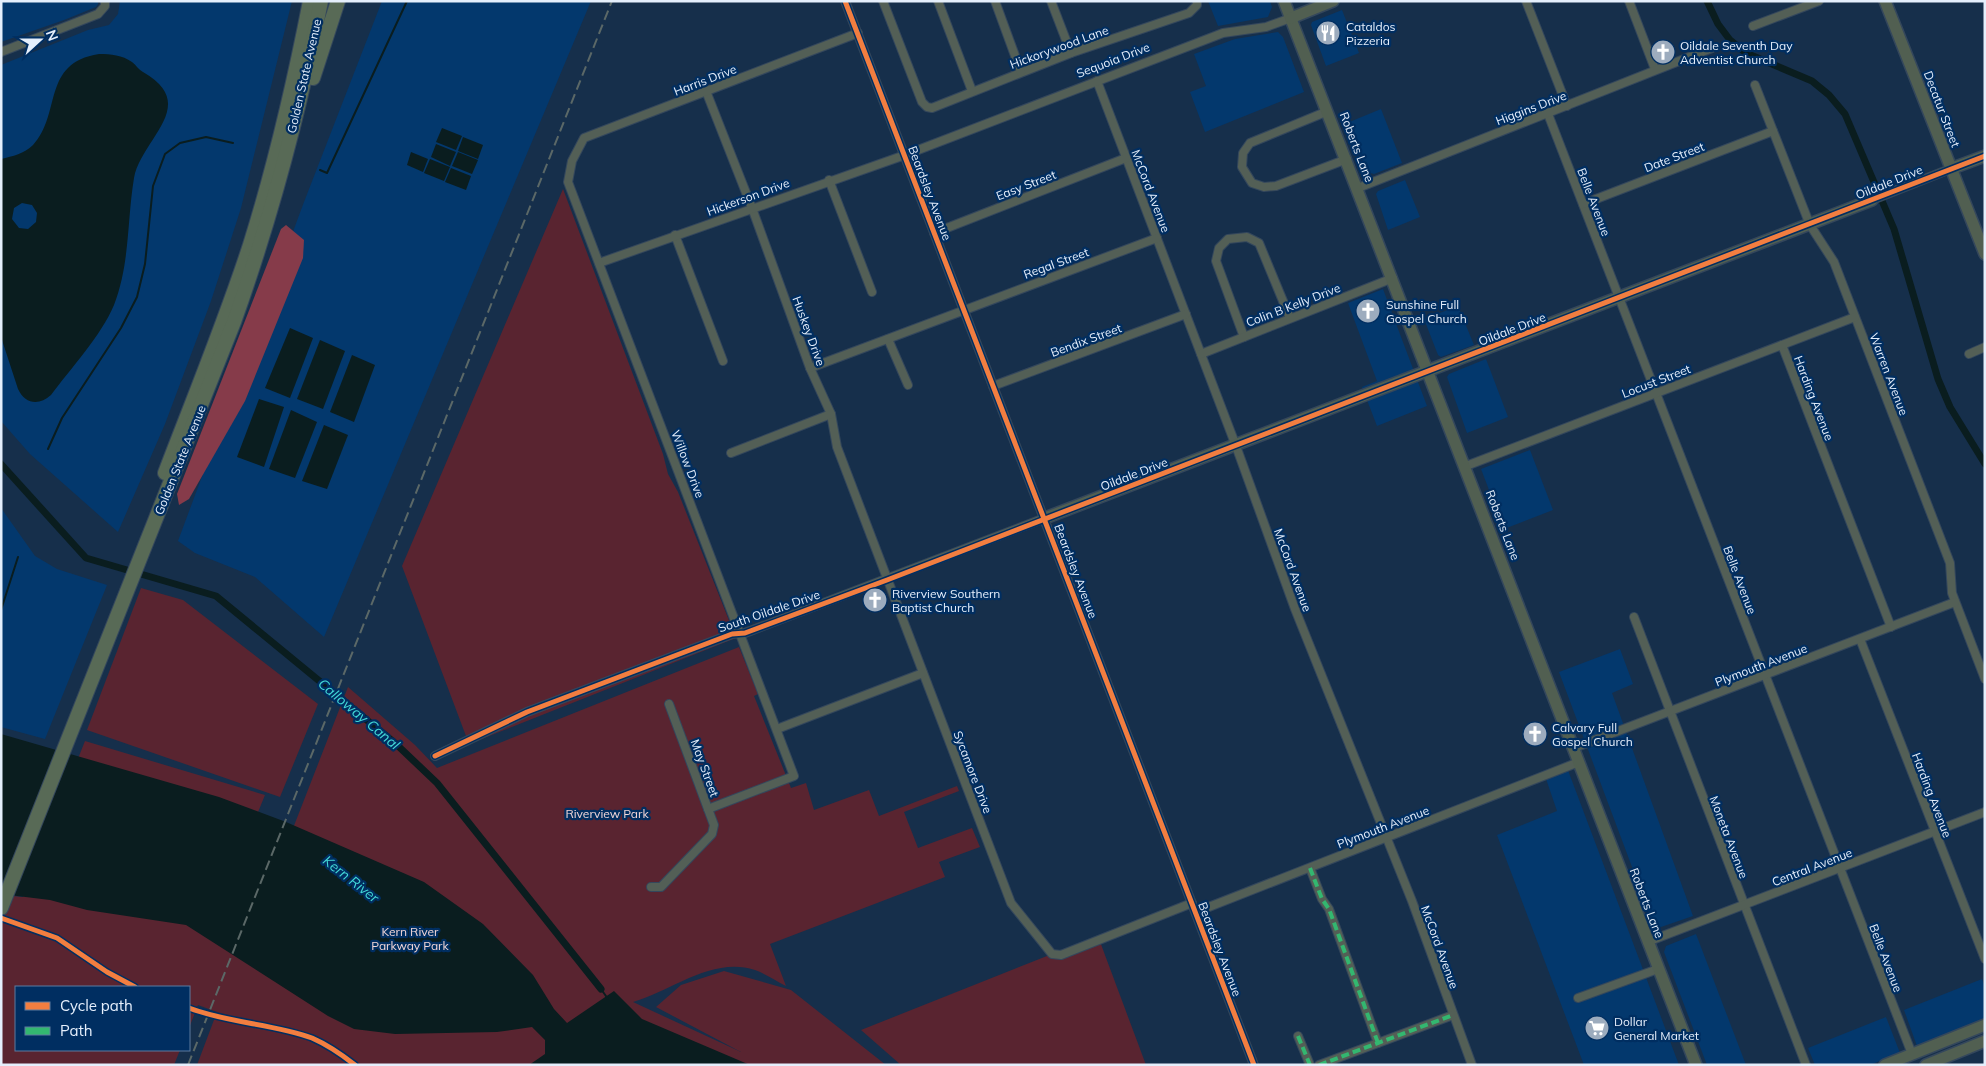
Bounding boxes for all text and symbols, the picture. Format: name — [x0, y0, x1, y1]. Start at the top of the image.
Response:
north arrow — [15, 15, 65, 65]
street label: Golden State Avenue — [284, 17, 324, 135]
place label: Cataldos Pizzeria — [1346, 19, 1396, 48]
restaurant icon: Cataldos Pizzeria — [1315, 20, 1341, 46]
street label: Hickorywood Lane — [1008, 22, 1110, 72]
text: N — [42, 27, 62, 44]
place label: Oildale Seventh Day Adventist Church — [1680, 38, 1793, 67]
street label: Sequoia Drive — [1074, 39, 1152, 81]
church icon: Oildale Seventh Day Adventist Church — [1650, 39, 1676, 65]
street label: Harris Drive — [671, 61, 739, 99]
street label: Decatur Street — [1921, 69, 1963, 149]
street label: Higgins Drive — [1494, 88, 1568, 128]
street label: Roberts Lane — [1337, 110, 1377, 184]
street label: Date Street — [1642, 139, 1706, 175]
street label: Beardsley Avenue — [905, 144, 955, 242]
street label: McCord Avenue — [1128, 148, 1174, 234]
street label: Oildale Drive — [1853, 162, 1925, 202]
street label: Belle Avenue — [1574, 166, 1614, 238]
street label: Easy Street — [994, 167, 1058, 203]
street label: Hickerson Drive — [705, 175, 791, 219]
street label: Regal Street — [1021, 244, 1091, 282]
street label: Colin B Kelly Drive — [1244, 280, 1342, 330]
street label: Huskey Drive — [789, 294, 829, 368]
place label: Sunshine Full Gospel Church — [1386, 297, 1467, 326]
church icon: Sunshine Full Gospel Church — [1355, 298, 1381, 324]
street label: Oildale Drive — [1476, 309, 1548, 349]
street label: Bendix Street — [1048, 320, 1124, 360]
street label: Warren Avenue — [1866, 331, 1912, 417]
street label: Harding Avenue — [1791, 353, 1837, 443]
street label: Locust Street — [1619, 361, 1693, 401]
street label: Golden State Avenue — [151, 403, 209, 517]
street label: Willow Drive — [668, 428, 708, 500]
street label: Oildale Drive — [1098, 454, 1170, 494]
street label: Roberts Lane — [1483, 488, 1523, 562]
street label: Beardsley Avenue — [1051, 522, 1101, 620]
street label: McCord Avenue — [1271, 526, 1315, 614]
street label: Belle Avenue — [1720, 544, 1760, 616]
place label: Riverview Southern Baptist Church — [892, 586, 1000, 615]
street label: South Oildale Drive — [716, 587, 822, 635]
church icon: Riverview Southern Baptist Church — [862, 587, 888, 613]
street label: Plymouth Avenue — [1713, 641, 1809, 689]
water label: Calloway Canal — [314, 675, 404, 754]
place label: Calvary Full Gospel Church — [1552, 720, 1633, 749]
church icon: Calvary Full Gospel Church — [1522, 721, 1548, 747]
street label: Sycamore Drive — [950, 729, 996, 815]
street label: May Street — [688, 737, 722, 799]
street label: Harding Avenue — [1909, 750, 1955, 840]
street label: Moneta Avenue — [1706, 794, 1752, 880]
street label: Plymouth Avenue — [1335, 803, 1431, 851]
park label: Riverview Park — [565, 806, 649, 821]
street label: Central Avenue — [1770, 845, 1854, 889]
water label: Kern River — [319, 851, 383, 907]
street label: Roberts Lane — [1627, 866, 1667, 940]
street label: Beardsley Avenue — [1195, 900, 1245, 998]
street label: McCord Avenue — [1418, 903, 1462, 991]
street label: Belle Avenue — [1866, 922, 1906, 994]
park label: Kern River Parkway Park — [371, 924, 449, 953]
legend — [15, 986, 190, 1051]
text: Cycle path — [60, 996, 133, 1015]
place label: Dollar General Market — [1614, 1014, 1699, 1043]
supermarket icon: Dollar General Market — [1584, 1015, 1610, 1041]
text: Path — [60, 1021, 92, 1040]

